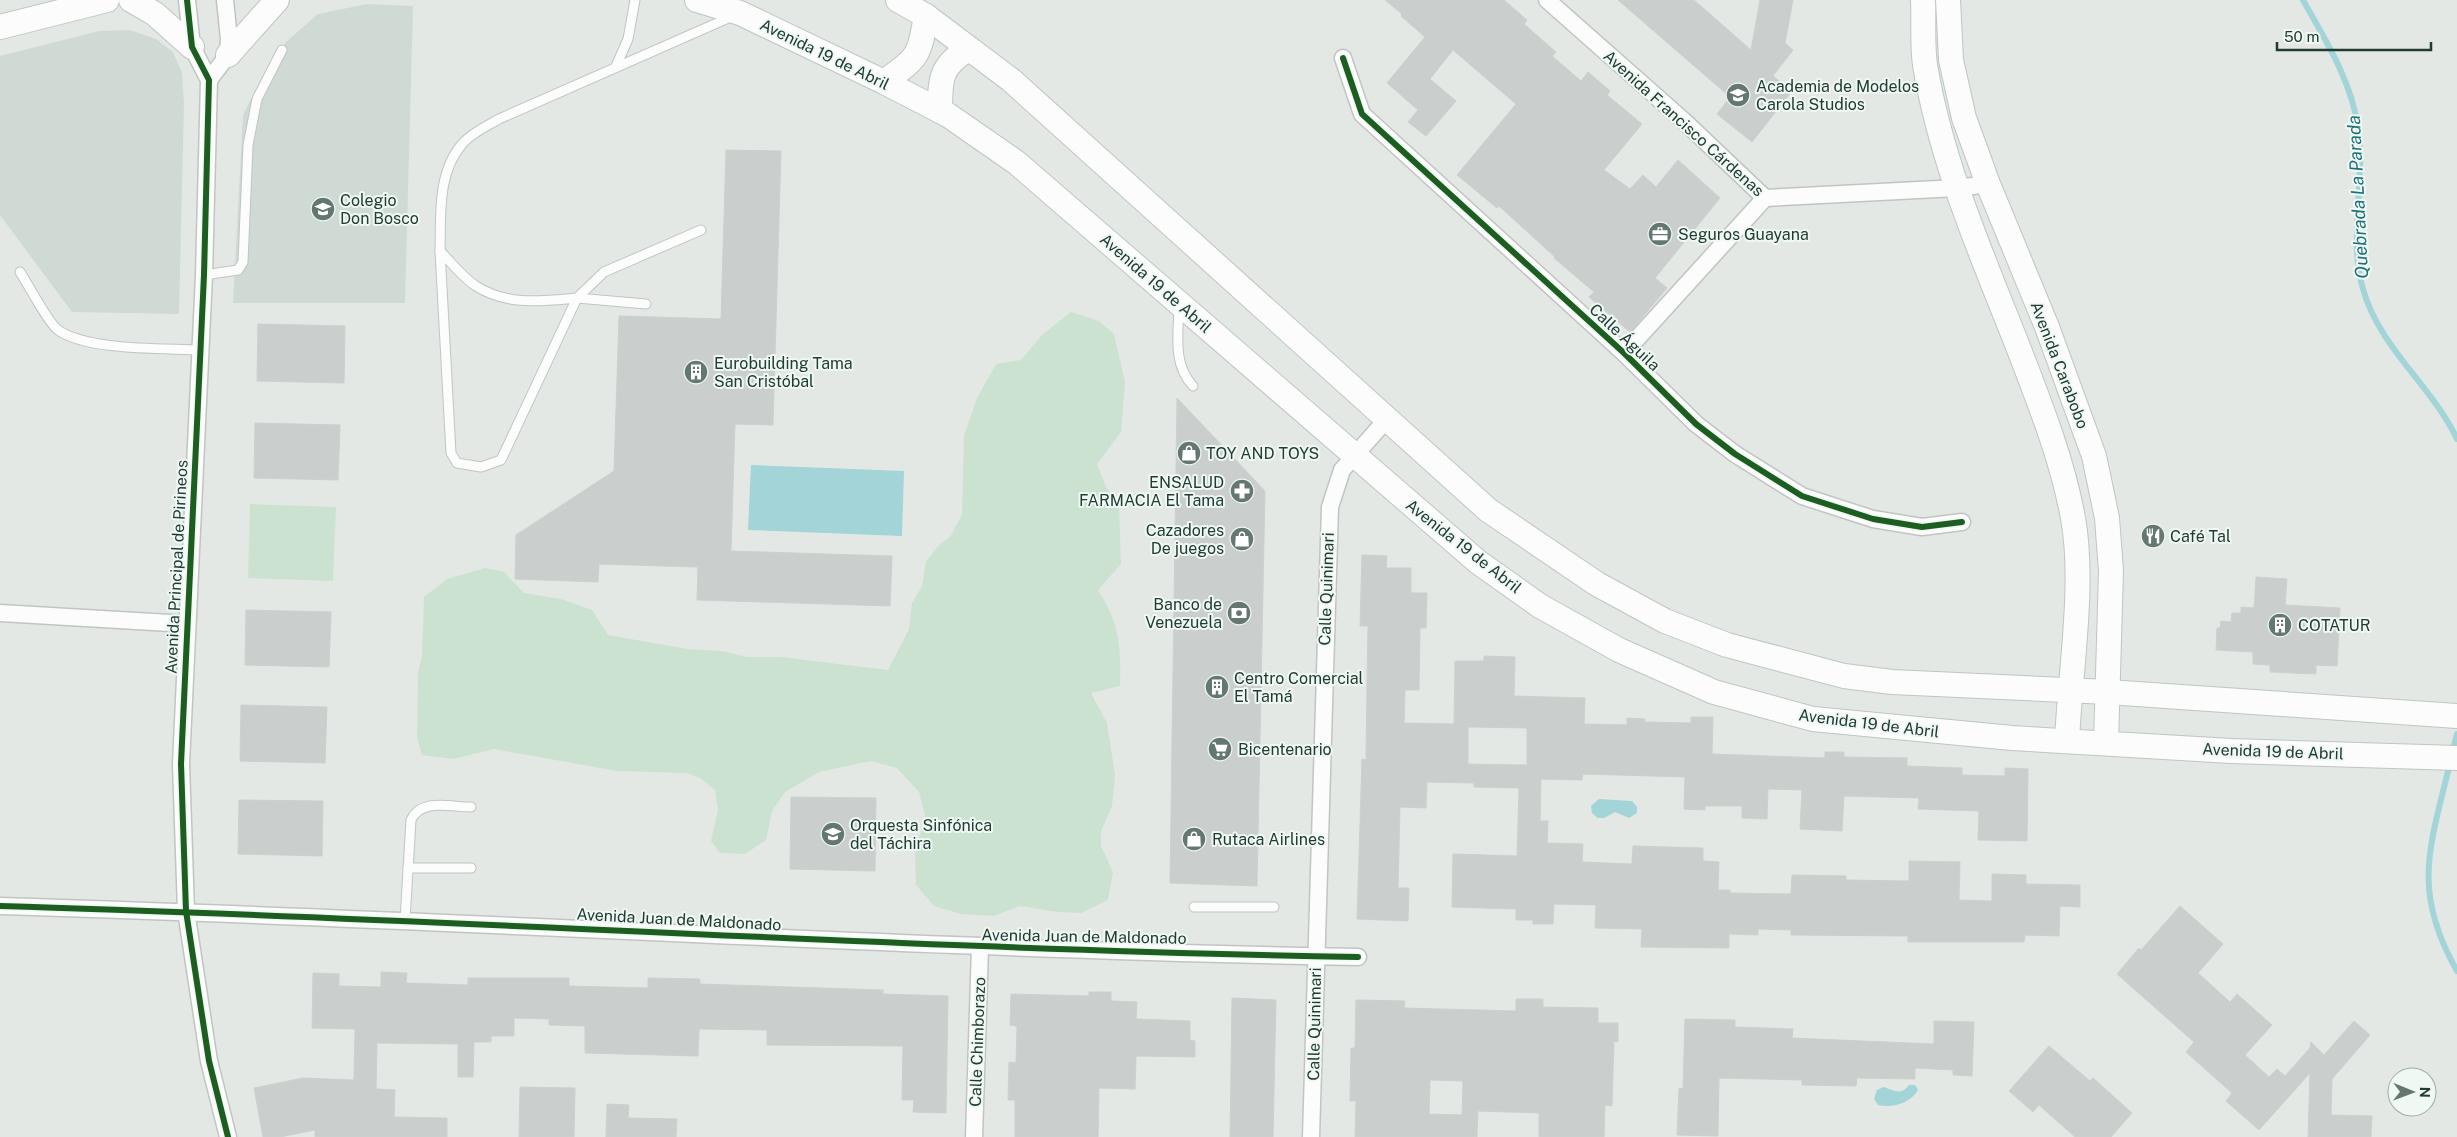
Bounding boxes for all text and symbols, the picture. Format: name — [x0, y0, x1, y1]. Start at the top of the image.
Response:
street label: Avenida 19 de Abril — [757, 15, 893, 94]
scale bar — [2277, 20, 2431, 52]
text: 50 m — [2284, 28, 2319, 45]
street label: Avenida Francisco Cárdenas — [1600, 46, 1768, 200]
place label: Academia de Modelos Carola Studios — [1756, 77, 1919, 114]
school or university icon: Academia de Modelos Carola Studios — [1725, 82, 1751, 108]
water label: Quebrada La Parada — [2343, 115, 2372, 279]
place label: Colegio Don Bosco — [340, 191, 419, 228]
school or university icon: Colegio Don Bosco — [310, 196, 336, 222]
office icon: Seguros Guayana — [1647, 221, 1673, 247]
place label: Seguros Guayana — [1678, 225, 1809, 244]
street label: Avenida 19 de Abril — [1096, 230, 1215, 337]
street label: Calle Águila — [1585, 299, 1665, 375]
street label: Avenida Carabobo — [2027, 299, 2093, 431]
place label: Eurobuilding Tama San Cristóbal — [714, 354, 853, 391]
building icon: Eurobuilding Tama San Cristóbal — [683, 359, 709, 385]
shop icon: TOY AND TOYS — [1176, 440, 1202, 466]
place label: TOY AND TOYS — [1206, 444, 1319, 463]
street label: Avenida Principal de Pirineos — [161, 459, 192, 675]
place label: ENSALUD FARMACIA El Tama — [1079, 473, 1224, 510]
pharmacy icon: ENSALUD FARMACIA El Tama — [1229, 478, 1255, 504]
street label: Avenida 19 de Abril — [1402, 495, 1525, 598]
place label: Cazadores De juegos — [1146, 521, 1224, 558]
restaurant icon: Café Tal — [2140, 523, 2166, 549]
shop icon: Cazadores De juegos — [1229, 526, 1255, 552]
place label: Café Tal — [2170, 527, 2231, 546]
street label: Calle Quinimari — [1315, 532, 1338, 646]
place label: Banco de Venezuela — [1145, 595, 1222, 632]
bank icon: Banco de Venezuela — [1226, 600, 1252, 626]
building icon: COTATUR — [2267, 612, 2293, 638]
place label: COTATUR — [2298, 616, 2370, 635]
place label: Centro Comercial El Tamá — [1234, 669, 1364, 706]
building icon: Centro Comercial El Tamá — [1204, 674, 1230, 700]
street label: Avenida 19 de Abril — [1798, 705, 1940, 742]
supermarket icon: Bicentenario — [1207, 736, 1233, 762]
place label: Bicentenario — [1238, 740, 1332, 759]
street label: Avenida 19 de Abril — [2202, 740, 2344, 763]
place label: Orquesta Sinfónica del Táchira — [850, 816, 992, 853]
school or university icon: Orquesta Sinfónica del Táchira — [820, 821, 846, 847]
shop icon: Rutaca Airlines — [1181, 826, 1207, 852]
place label: Rutaca Airlines — [1212, 830, 1325, 849]
street label: Avenida Juan de Maldonado — [576, 905, 782, 934]
street label: Avenida Juan de Maldonado — [981, 925, 1187, 948]
street label: Calle Quinimari — [1304, 967, 1325, 1081]
street label: Calle Chimborazo — [966, 977, 989, 1107]
north arrow — [2387, 1067, 2437, 1117]
text: N — [2417, 1087, 2433, 1098]

